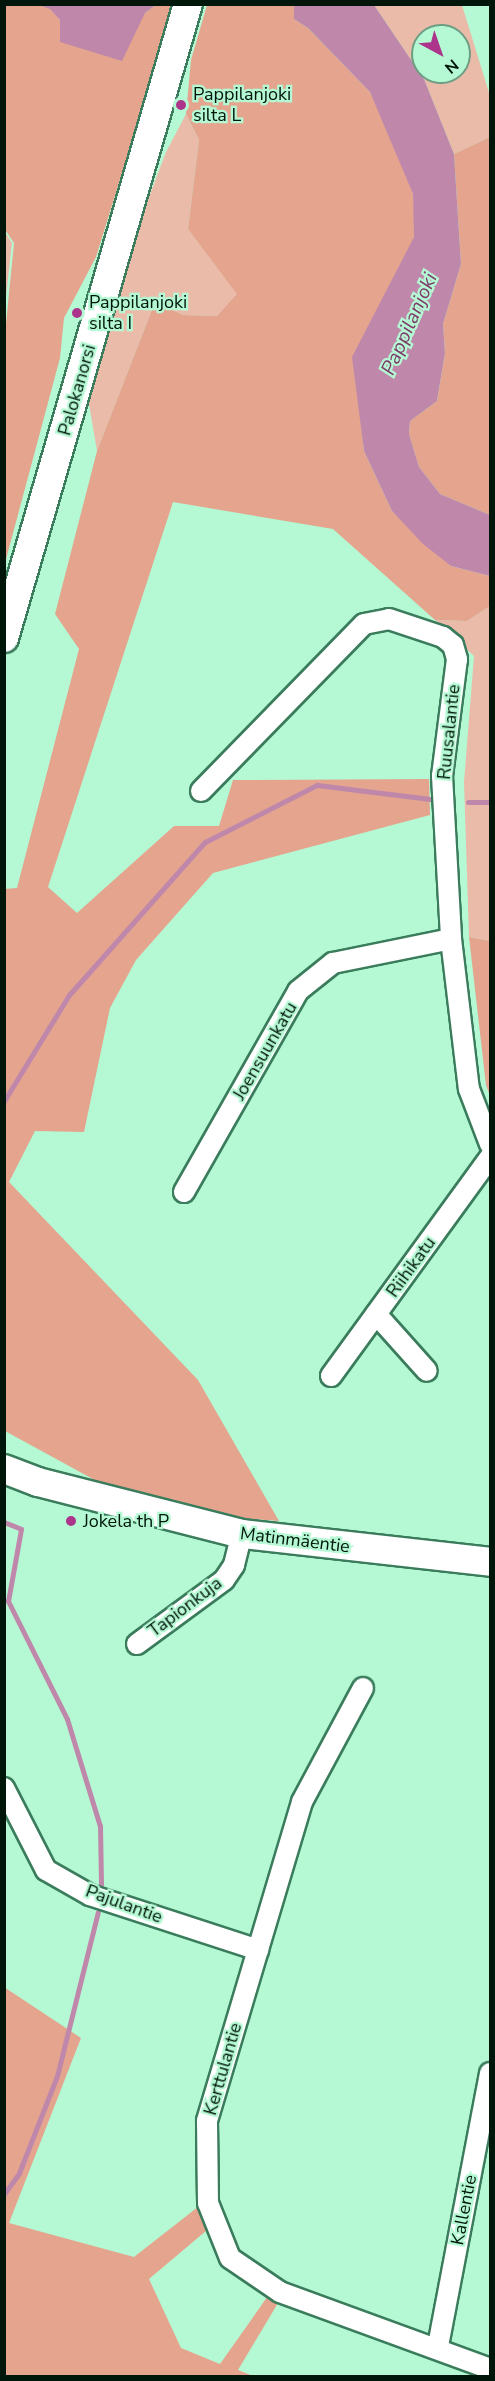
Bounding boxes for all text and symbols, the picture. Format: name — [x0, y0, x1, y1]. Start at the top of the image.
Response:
north arrow — [411, 24, 471, 84]
text: N — [440, 54, 463, 79]
place label: Pappilanjoki silta L — [193, 84, 291, 127]
marker: Pappilanjoki silta L — [174, 98, 188, 112]
water label: Pappilanjoki — [376, 269, 442, 379]
place label: Pappilanjoki silta I — [89, 292, 187, 334]
marker: Pappilanjoki silta I — [70, 306, 84, 320]
street label: Palokanorsi — [54, 342, 100, 438]
street label: Ruusalantie — [433, 683, 465, 781]
street label: Joensuunkatu — [228, 998, 302, 1104]
street label: Riihikatu — [382, 1232, 440, 1302]
place label: Jokela th P — [83, 1510, 169, 1532]
marker: Jokela th P — [64, 1514, 78, 1528]
street label: Matinmäentie — [239, 1523, 351, 1557]
street label: Tapionkuja — [144, 1572, 226, 1642]
street label: Pajulantie — [83, 1880, 165, 1928]
street label: Kerttulantie — [200, 2020, 246, 2118]
street label: Kallentie — [447, 2173, 481, 2247]

